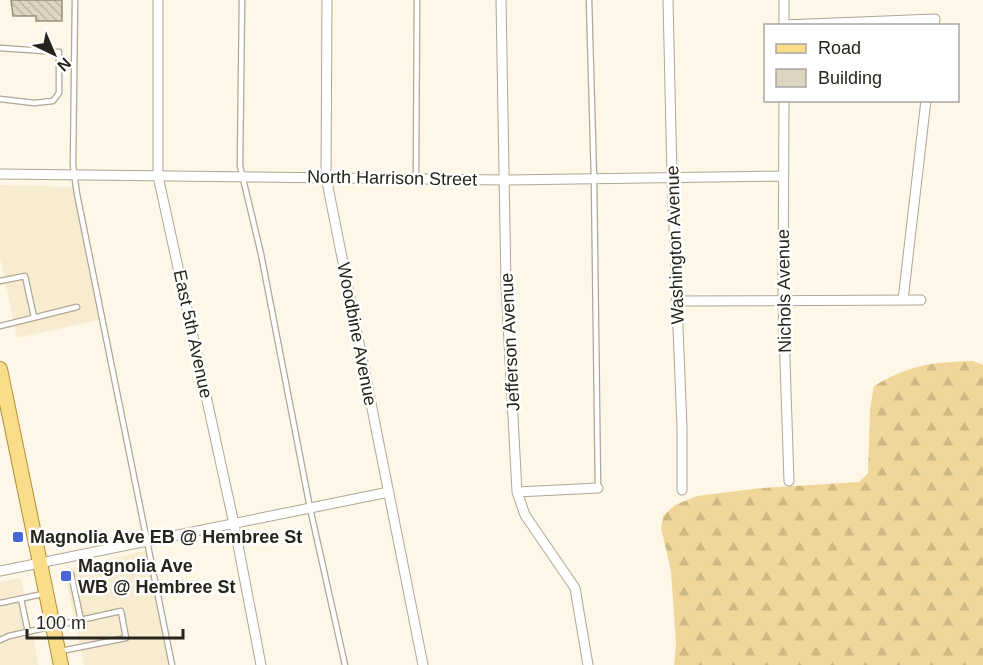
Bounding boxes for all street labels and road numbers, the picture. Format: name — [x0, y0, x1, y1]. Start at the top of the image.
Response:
street label: Washington Avenue — [662, 165, 688, 325]
street label: North Harrison Street — [307, 167, 477, 189]
street label: Nichols Avenue — [773, 229, 795, 353]
street label: Woodbine Avenue — [333, 261, 381, 407]
street label: East 5th Avenue — [170, 268, 216, 400]
street label: Jefferson Avenue — [496, 272, 524, 412]

